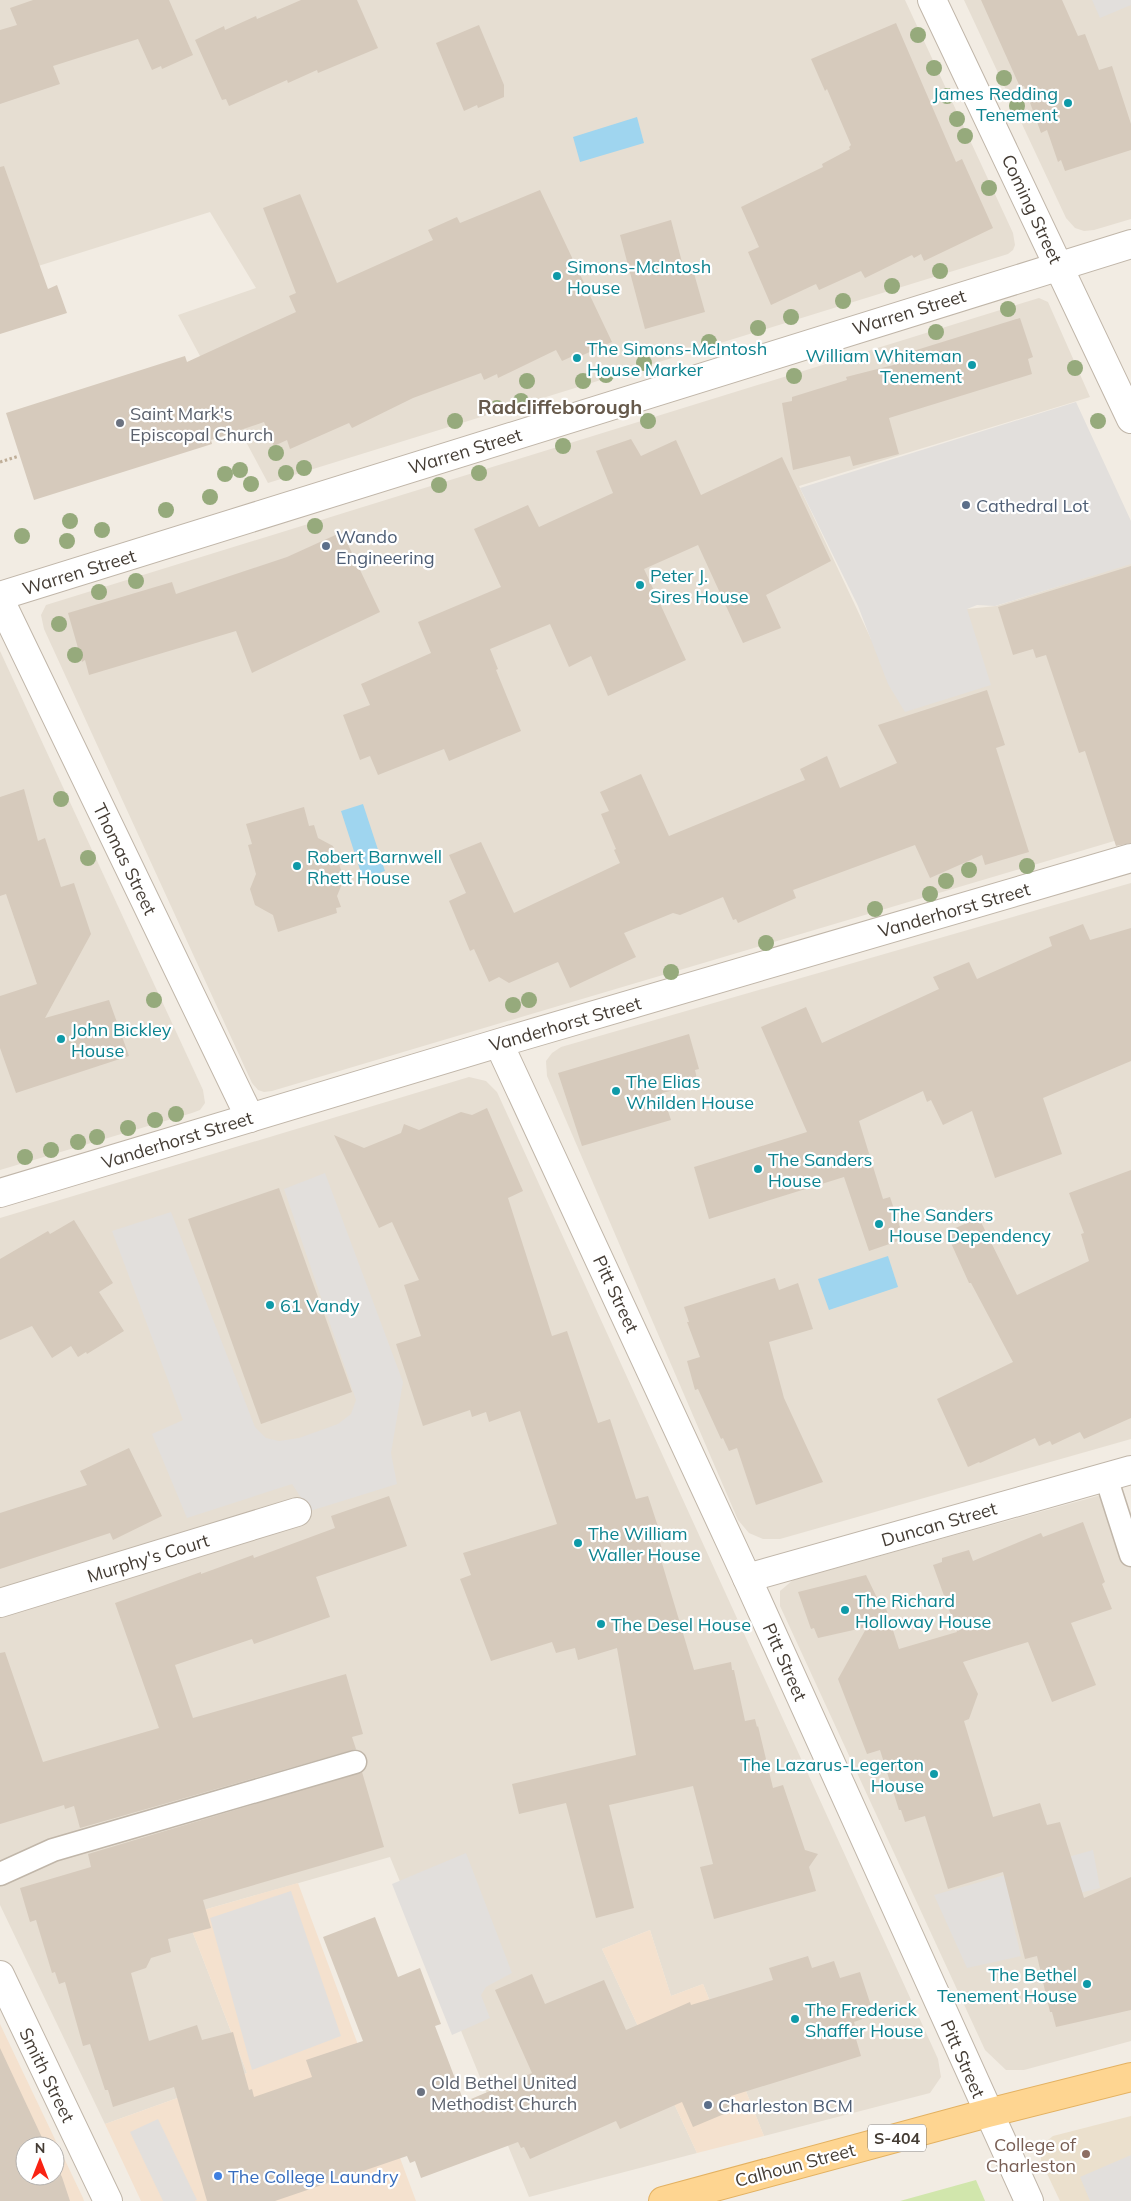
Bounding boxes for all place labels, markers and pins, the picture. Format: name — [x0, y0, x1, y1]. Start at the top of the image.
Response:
place label: James Redding Tenement — [933, 82, 1058, 126]
marker: James Redding Tenement — [1062, 97, 1074, 109]
place label: Simons-McIntosh House — [567, 255, 711, 299]
marker: Simons-McIntosh House — [551, 270, 563, 282]
place label: The Simons-McIntosh House Marker — [587, 337, 767, 381]
place label: William Whiteman Tenement — [806, 344, 962, 388]
marker: The Simons-McIntosh House Marker — [571, 352, 583, 364]
marker: William Whiteman Tenement — [966, 359, 978, 371]
place label: Saint Mark's Episcopal Church — [130, 402, 273, 446]
marker: Saint Mark's Episcopal Church — [114, 417, 126, 429]
place label: Cathedral Lot — [976, 494, 1089, 517]
marker: Cathedral Lot — [960, 499, 972, 511]
place label: Wando Engineering — [336, 525, 435, 569]
marker: Wando Engineering — [320, 540, 332, 552]
place label: Peter J. Sires House — [650, 564, 749, 608]
marker: Peter J. Sires House — [634, 579, 646, 591]
place label: Robert Barnwell Rhett House — [307, 845, 442, 889]
marker: Robert Barnwell Rhett House — [291, 860, 303, 872]
place label: John Bickley House — [71, 1018, 172, 1062]
marker: John Bickley House — [55, 1033, 67, 1045]
place label: The Elias Whilden House — [626, 1070, 754, 1114]
marker: The Elias Whilden House — [610, 1085, 622, 1097]
place label: The Sanders House — [768, 1148, 873, 1192]
marker: The Sanders House — [752, 1163, 764, 1175]
place label: The Sanders House Dependency — [889, 1203, 1051, 1247]
marker: The Sanders House Dependency — [873, 1218, 885, 1230]
place label: 61 Vandy — [280, 1294, 360, 1317]
marker: 61 Vandy — [264, 1299, 276, 1311]
place label: The William Waller House — [588, 1522, 701, 1566]
marker: The William Waller House — [572, 1537, 584, 1549]
place label: The Richard Holloway House — [855, 1589, 991, 1633]
marker: The Richard Holloway House — [839, 1604, 851, 1616]
place label: The Desel House — [611, 1613, 751, 1636]
marker: The Desel House — [595, 1618, 607, 1630]
place label: The Lazarus-Legerton House — [740, 1753, 924, 1797]
marker: The Lazarus-Legerton House — [928, 1768, 940, 1780]
place label: The Bethel Tenement House — [937, 1963, 1077, 2007]
marker: The Bethel Tenement House — [1081, 1978, 1093, 1990]
place label: The Frederick Shaffer House — [805, 1998, 923, 2042]
marker: The Frederick Shaffer House — [789, 2013, 801, 2025]
place label: Old Bethel United Methodist Church — [431, 2071, 577, 2115]
marker: Old Bethel United Methodist Church — [415, 2086, 427, 2098]
place label: Charleston BCM — [718, 2094, 853, 2117]
marker: Charleston BCM — [702, 2099, 714, 2111]
place label: College of Charleston — [986, 2133, 1077, 2177]
marker: College of Charleston — [1080, 2148, 1092, 2160]
place label: The College Laundry — [228, 2165, 399, 2188]
marker: The College Laundry — [212, 2170, 224, 2182]

